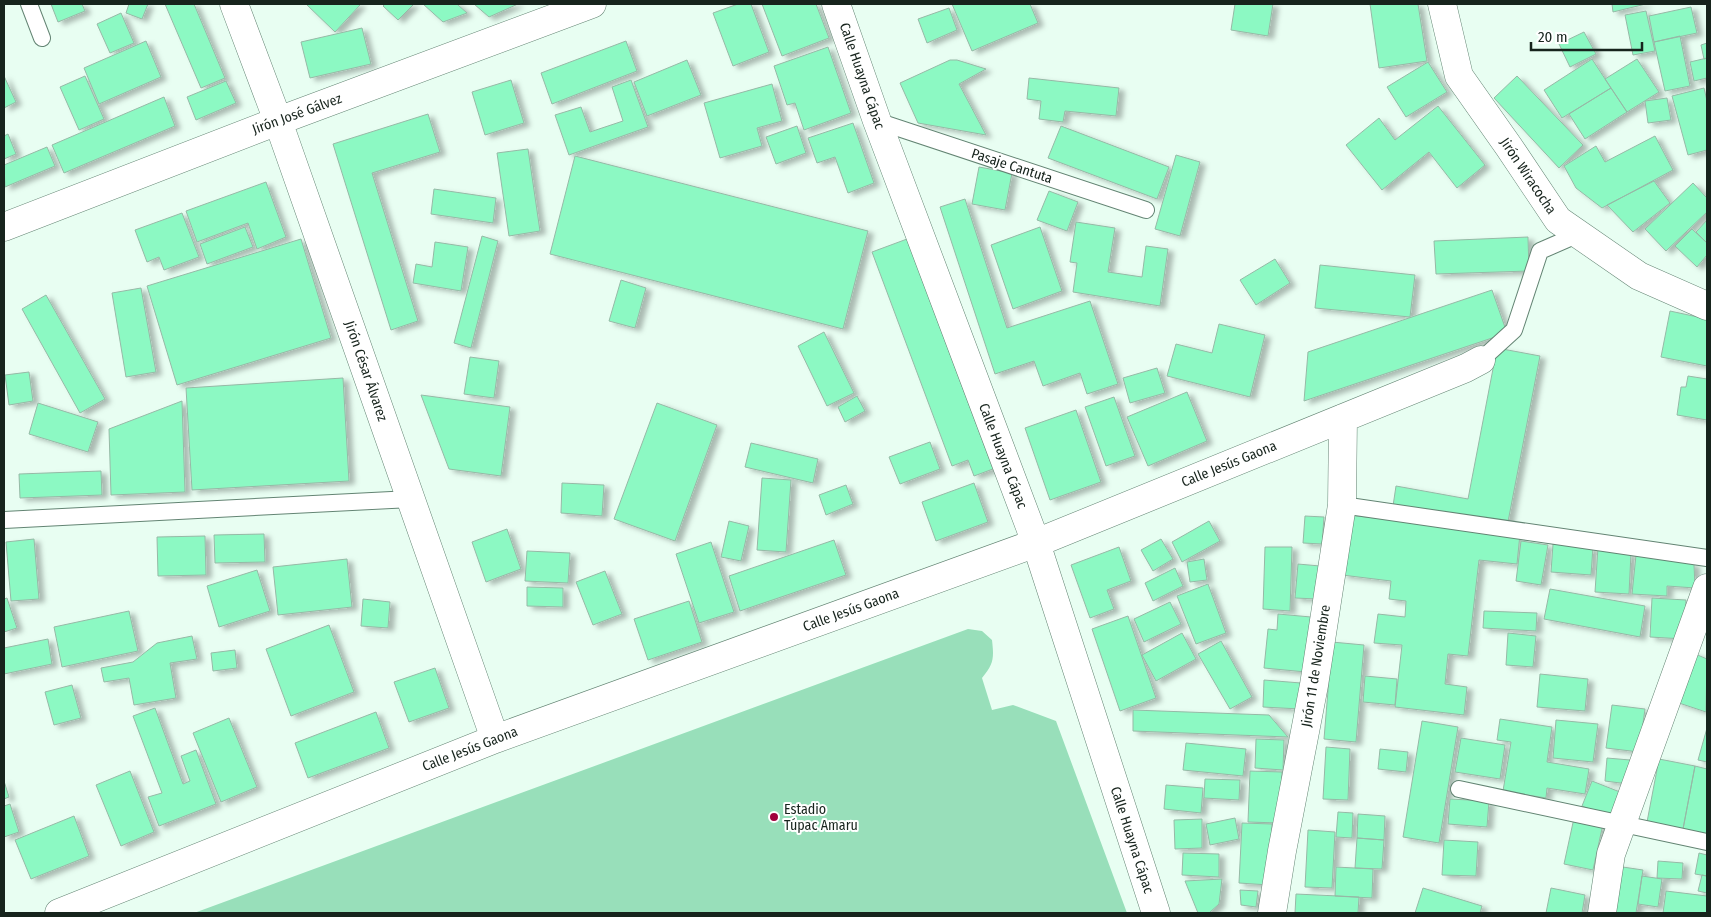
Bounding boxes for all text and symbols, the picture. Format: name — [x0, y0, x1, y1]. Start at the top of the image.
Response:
scale bar — [1531, 20, 1642, 52]
street label: Calle Huayna Cápac — [836, 21, 888, 131]
text: 20 m — [1538, 28, 1568, 46]
street label: Jirón José Gálvez — [250, 90, 345, 138]
street label: Jirón Wiracocha — [1496, 135, 1560, 218]
street label: Pasaje Cantuta — [969, 145, 1055, 187]
street label: Jirón César Álvarez — [341, 318, 392, 424]
street label: Calle Huayna Cápac — [975, 401, 1031, 511]
street label: Calle Jesús Gaona — [1179, 437, 1279, 491]
street label: Calle Jesús Gaona — [801, 585, 901, 635]
street label: Jirón 11 de Noviembre — [1298, 604, 1334, 728]
street label: Calle Jesús Gaona — [420, 723, 520, 775]
street label: Calle Huayna Cápac — [1107, 784, 1157, 896]
place label: Estadio Túpac Amaru — [784, 801, 858, 834]
marker: Estadio Túpac Amaru — [768, 811, 780, 823]

